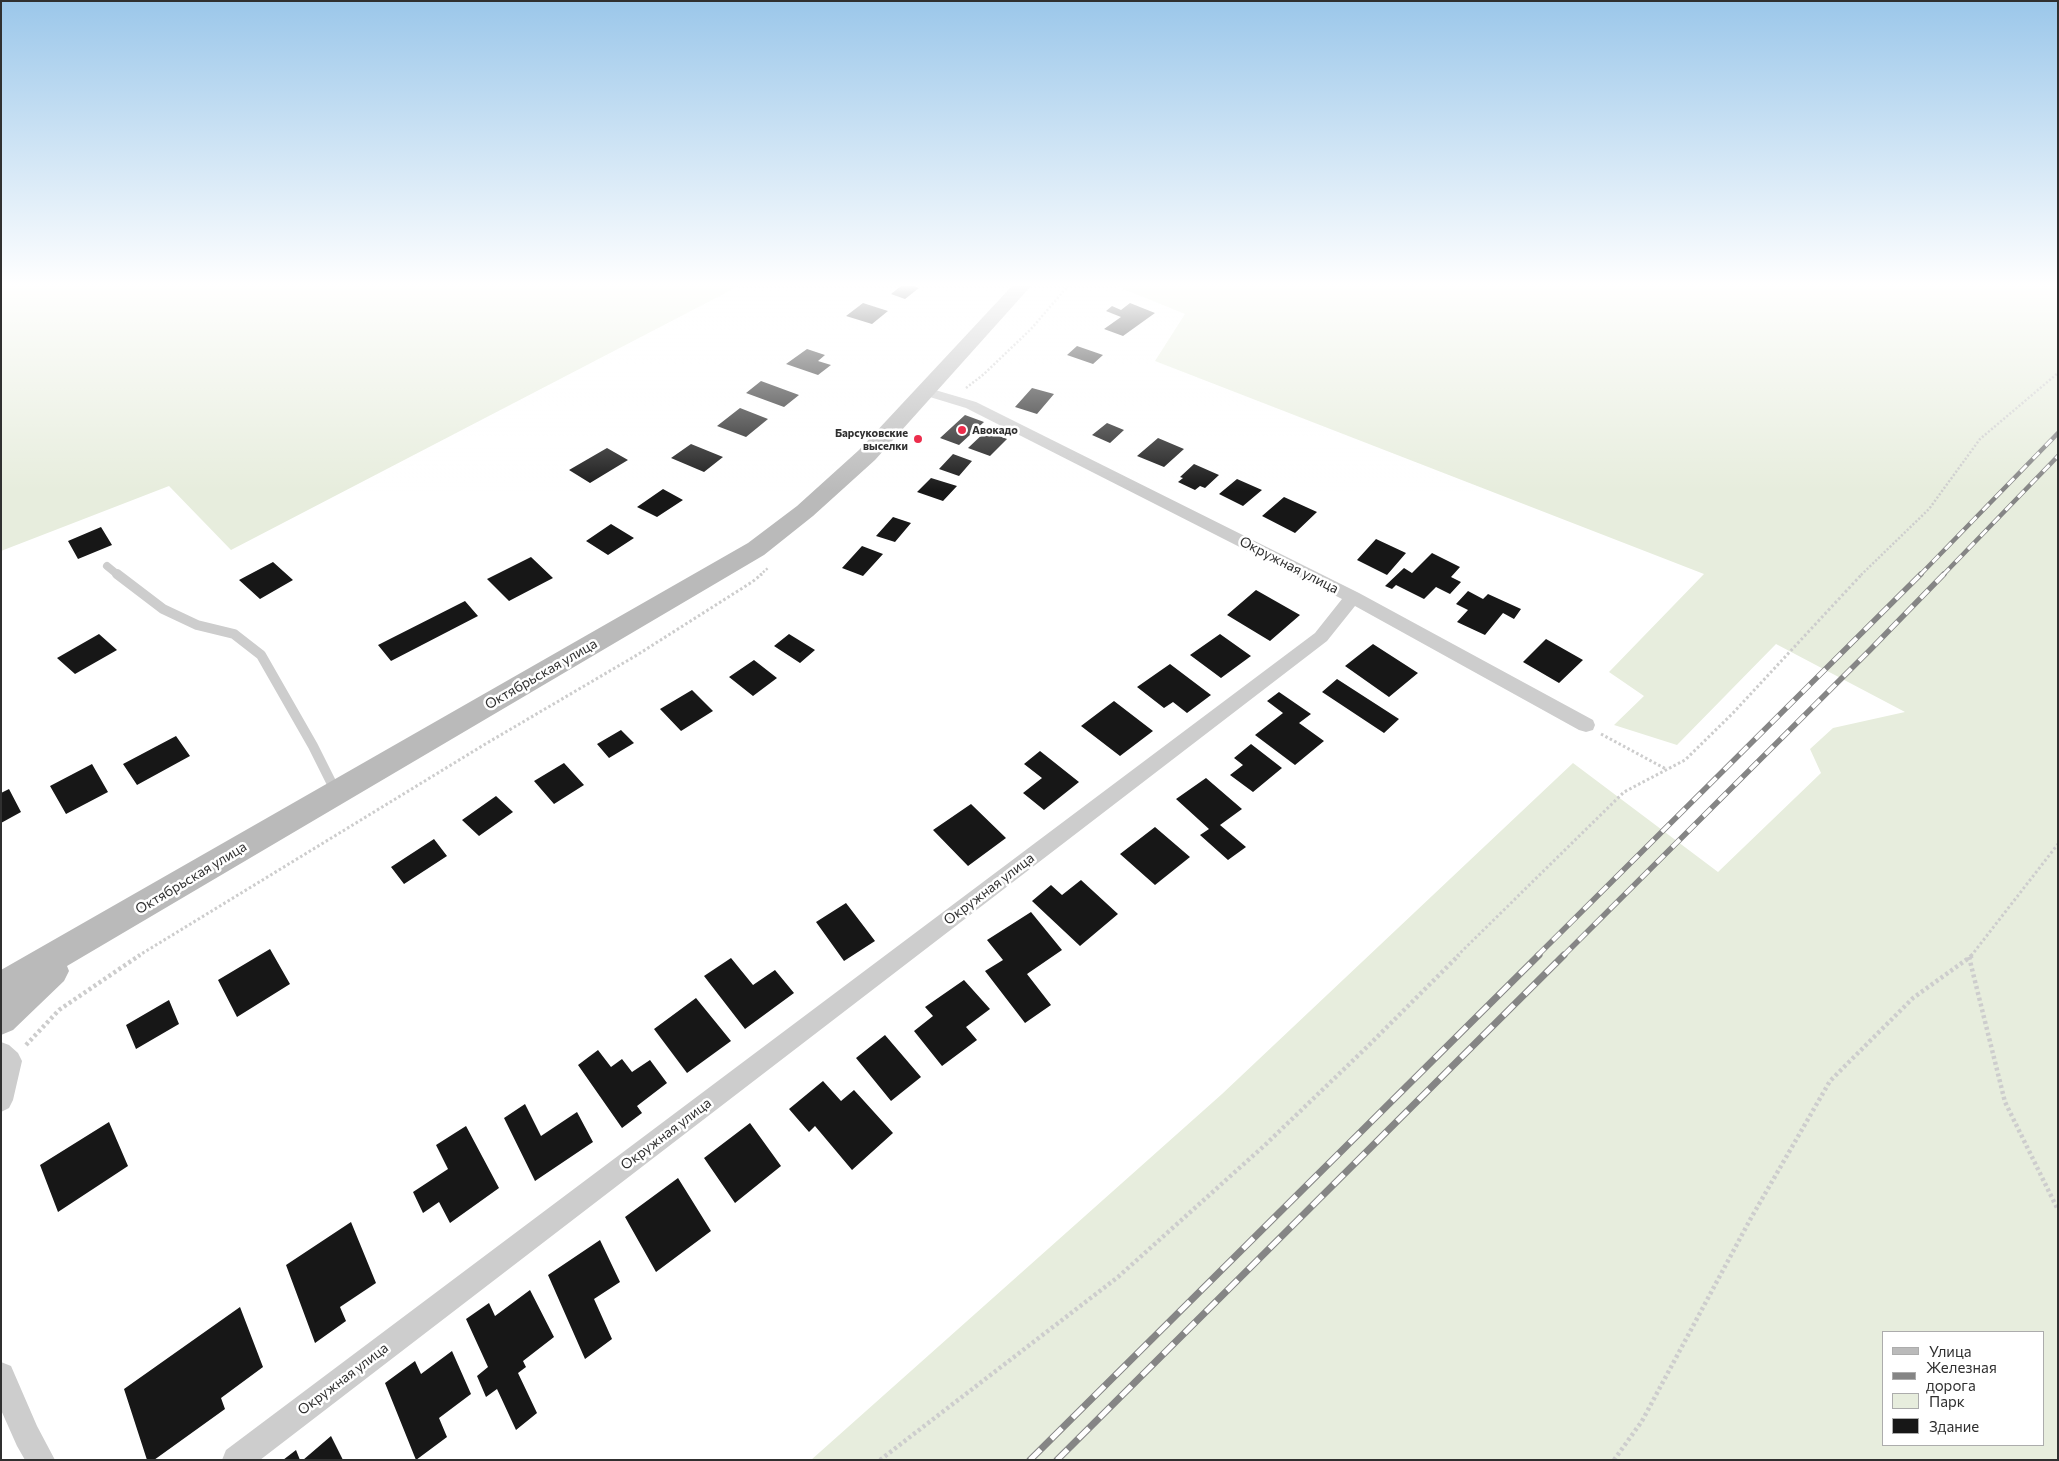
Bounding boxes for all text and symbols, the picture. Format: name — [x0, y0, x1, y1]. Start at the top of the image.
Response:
place label: Авокадо — [972, 423, 1018, 437]
marker: Авокадо — [956, 424, 968, 436]
place label: Барсуковские выселки — [835, 426, 908, 452]
marker: Барсуковские выселки — [912, 433, 924, 445]
street label: Окружная улица — [1237, 533, 1341, 597]
street label: Октябрьская улица — [482, 635, 600, 713]
street label: Октябрьская улица — [132, 838, 250, 918]
street label: Окружная улица — [940, 850, 1038, 928]
street label: Окружная улица — [617, 1095, 715, 1173]
legend — [1882, 1331, 2044, 1446]
street label: Окружная улица — [294, 1340, 392, 1418]
text: Улица — [1929, 1342, 1971, 1360]
text: Железная дорога — [1926, 1358, 1997, 1394]
text: Парк — [1929, 1392, 1965, 1410]
text: Здание — [1929, 1417, 1979, 1435]

